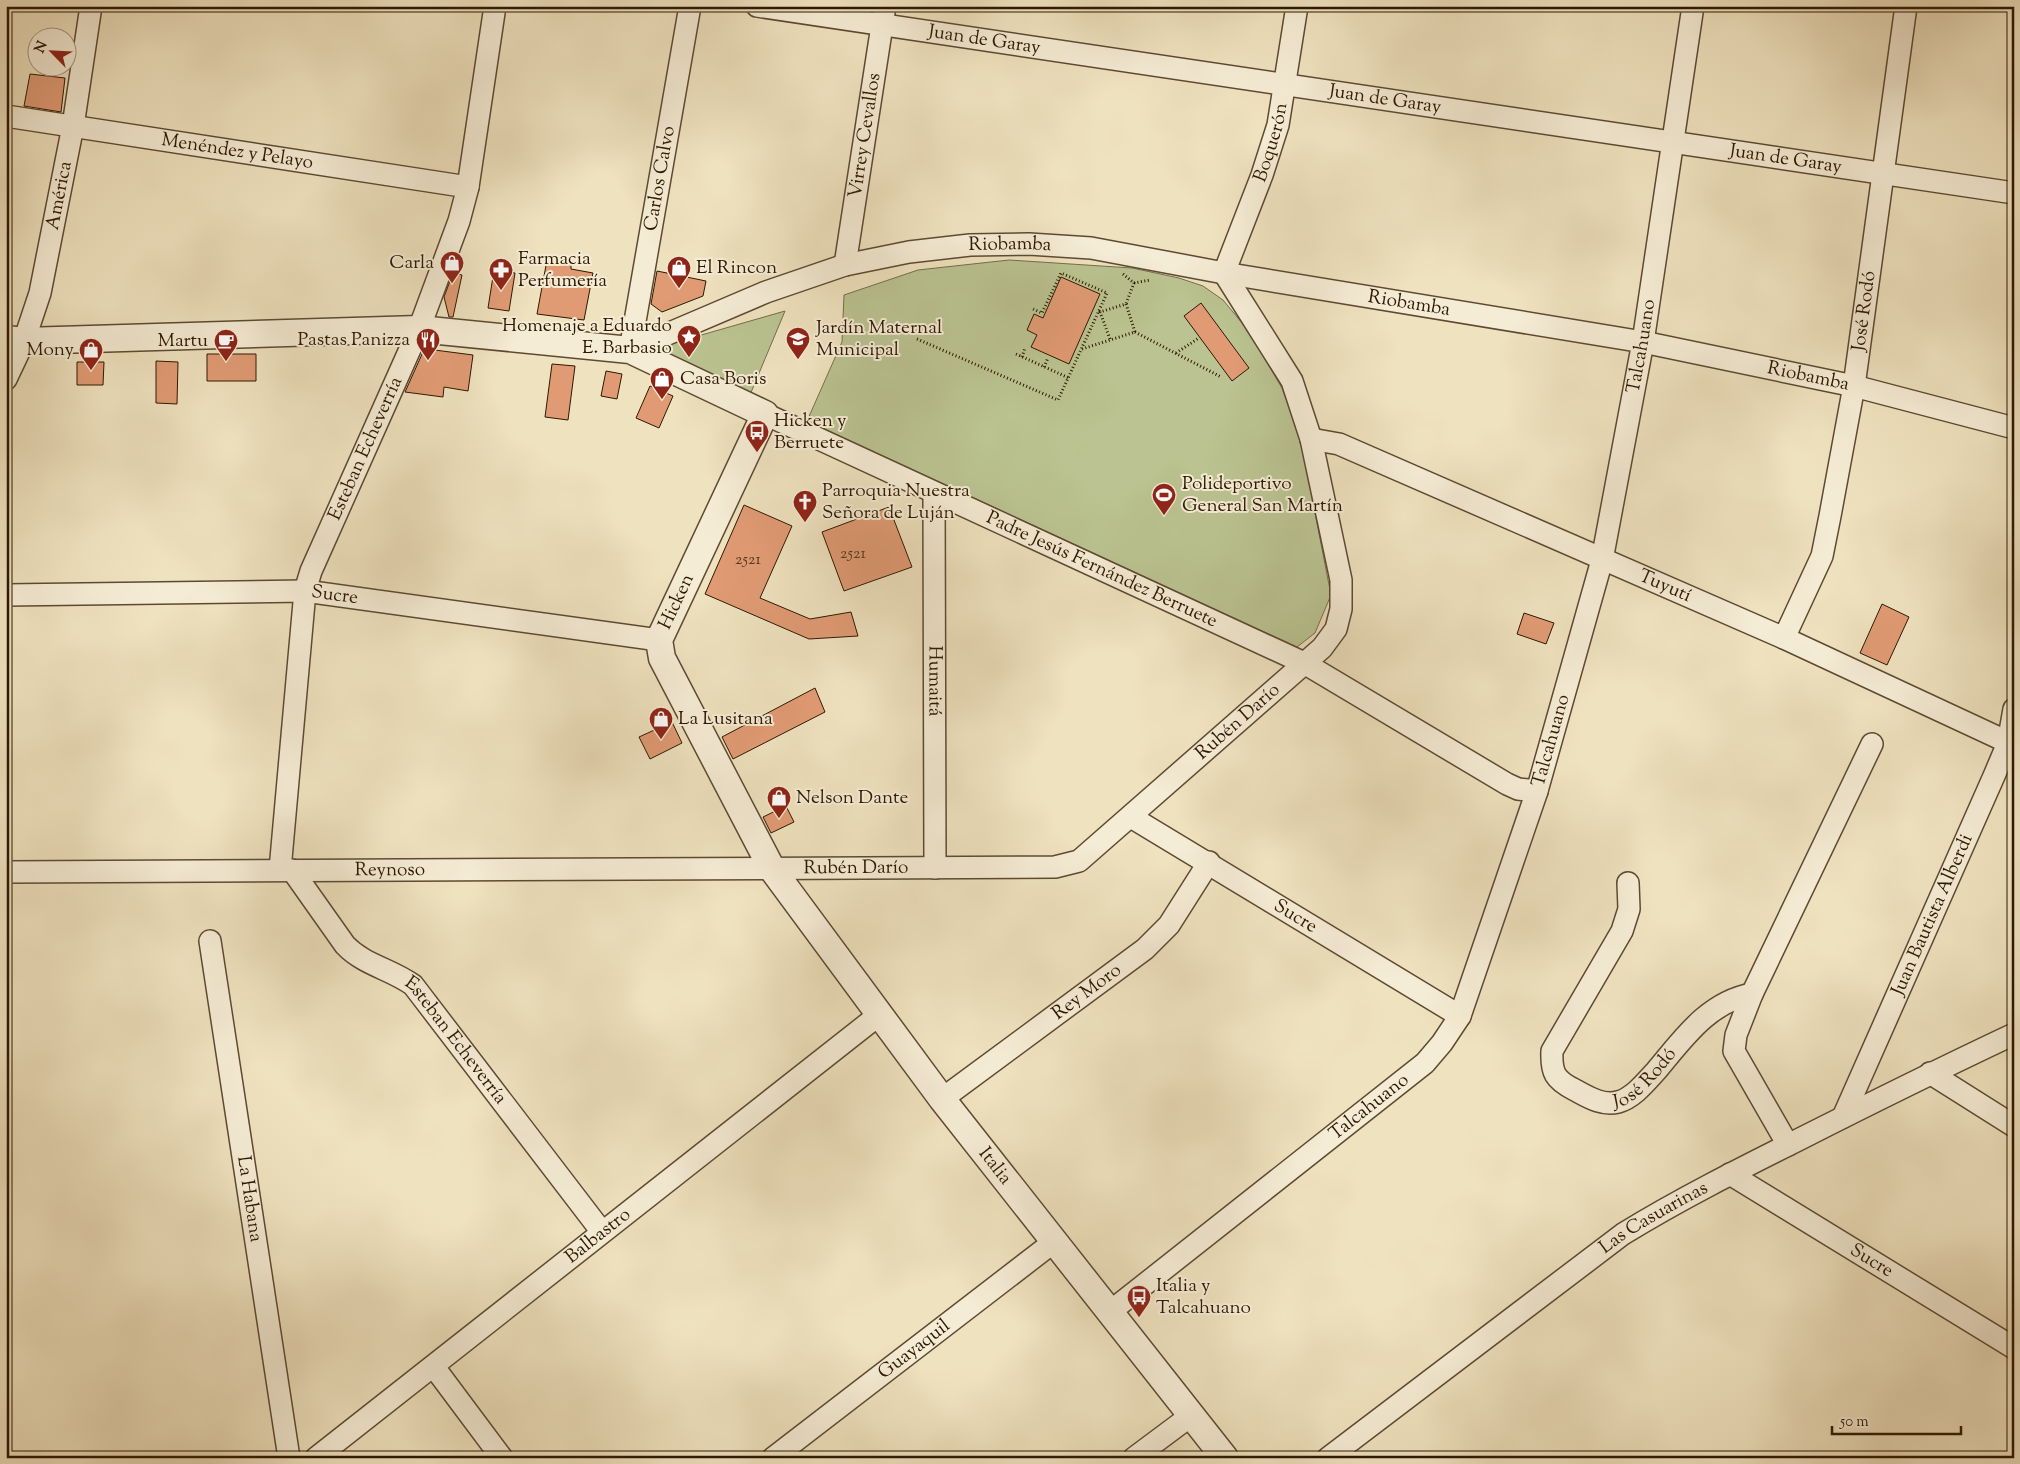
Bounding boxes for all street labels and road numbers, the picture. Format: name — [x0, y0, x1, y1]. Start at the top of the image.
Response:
street label: Juan de Garay — [926, 18, 1043, 62]
street label: Virrey Cevallos — [842, 71, 888, 200]
street label: Juan de Garay — [1326, 78, 1444, 121]
street label: Boquerón — [1247, 101, 1295, 186]
street label: Carlos Calvo — [637, 124, 682, 233]
street label: Menéndez y Pelayo — [160, 127, 315, 177]
street label: Juan de Garay — [1727, 137, 1844, 181]
street label: América — [39, 159, 79, 232]
street label: Riobamba — [968, 230, 1053, 259]
street label: José Rodó — [1845, 269, 1883, 354]
street label: Riobamba — [1366, 283, 1452, 324]
street label: Talcahuano — [1620, 297, 1663, 396]
street label: Riobamba — [1765, 355, 1852, 398]
street label: Esteban Echeverría — [322, 372, 410, 525]
street label: Padre Jesús Fernández Berruete — [982, 504, 1222, 635]
street label: Tuyutí — [1634, 563, 1696, 609]
street label: Hicken — [652, 570, 702, 634]
street label: Sucre — [310, 579, 360, 612]
street label: Humaitá — [921, 645, 948, 717]
street label: Rubén Darío — [1190, 677, 1286, 766]
street label: Talcahuano — [1525, 691, 1577, 790]
street label: Juan Bautista Alberdi — [1884, 830, 1980, 1001]
street label: Rubén Darío — [804, 854, 908, 882]
street label: Reynoso — [355, 857, 425, 884]
street label: Sucre — [1268, 893, 1322, 940]
street label: Rey Moro — [1046, 957, 1127, 1027]
street label: Esteban Echeverría — [399, 970, 513, 1110]
street label: José Rodó — [1610, 1042, 1683, 1116]
street label: Talcahuano — [1324, 1067, 1415, 1147]
street label: Italia — [972, 1142, 1018, 1191]
street label: La Habana — [230, 1154, 269, 1244]
street label: Las Casuarinas — [1594, 1175, 1713, 1261]
street label: Balbastro — [560, 1202, 637, 1270]
street label: Sucre — [1845, 1237, 1899, 1285]
street label: Guayaquil — [872, 1313, 956, 1386]

